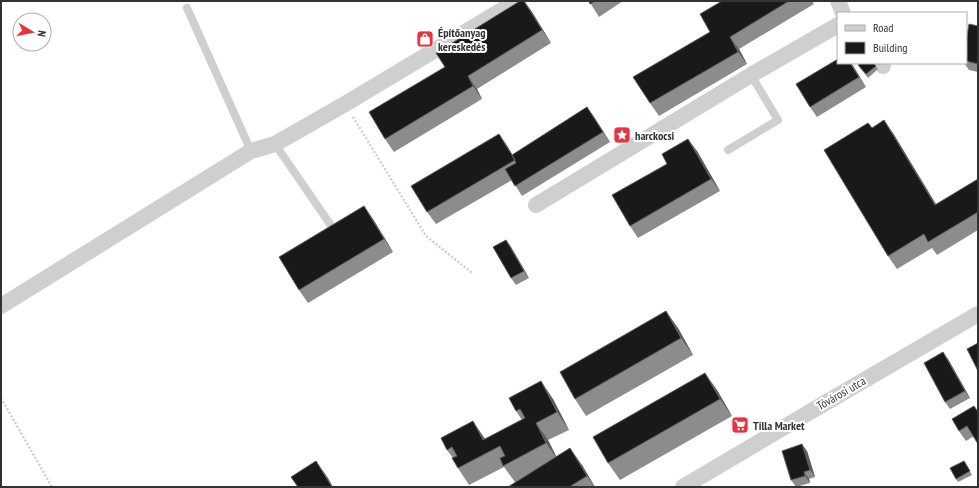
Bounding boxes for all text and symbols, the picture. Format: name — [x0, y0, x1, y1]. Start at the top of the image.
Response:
north arrow — [12, 12, 52, 52]
legend — [837, 12, 967, 64]
text: Road — [873, 20, 893, 35]
place label: Építőanyag kereskedés — [438, 25, 485, 54]
shop icon: Építőanyag kereskedés — [415, 29, 435, 49]
text: N — [34, 30, 49, 38]
text: Building — [873, 40, 908, 55]
place icon: harckocsi — [612, 125, 632, 145]
place label: harckocsi — [635, 128, 675, 143]
street label: Tóvárosi utca — [814, 373, 868, 413]
supermarket icon: Tilla Market — [730, 415, 750, 435]
place label: Tilla Market — [753, 418, 805, 433]

